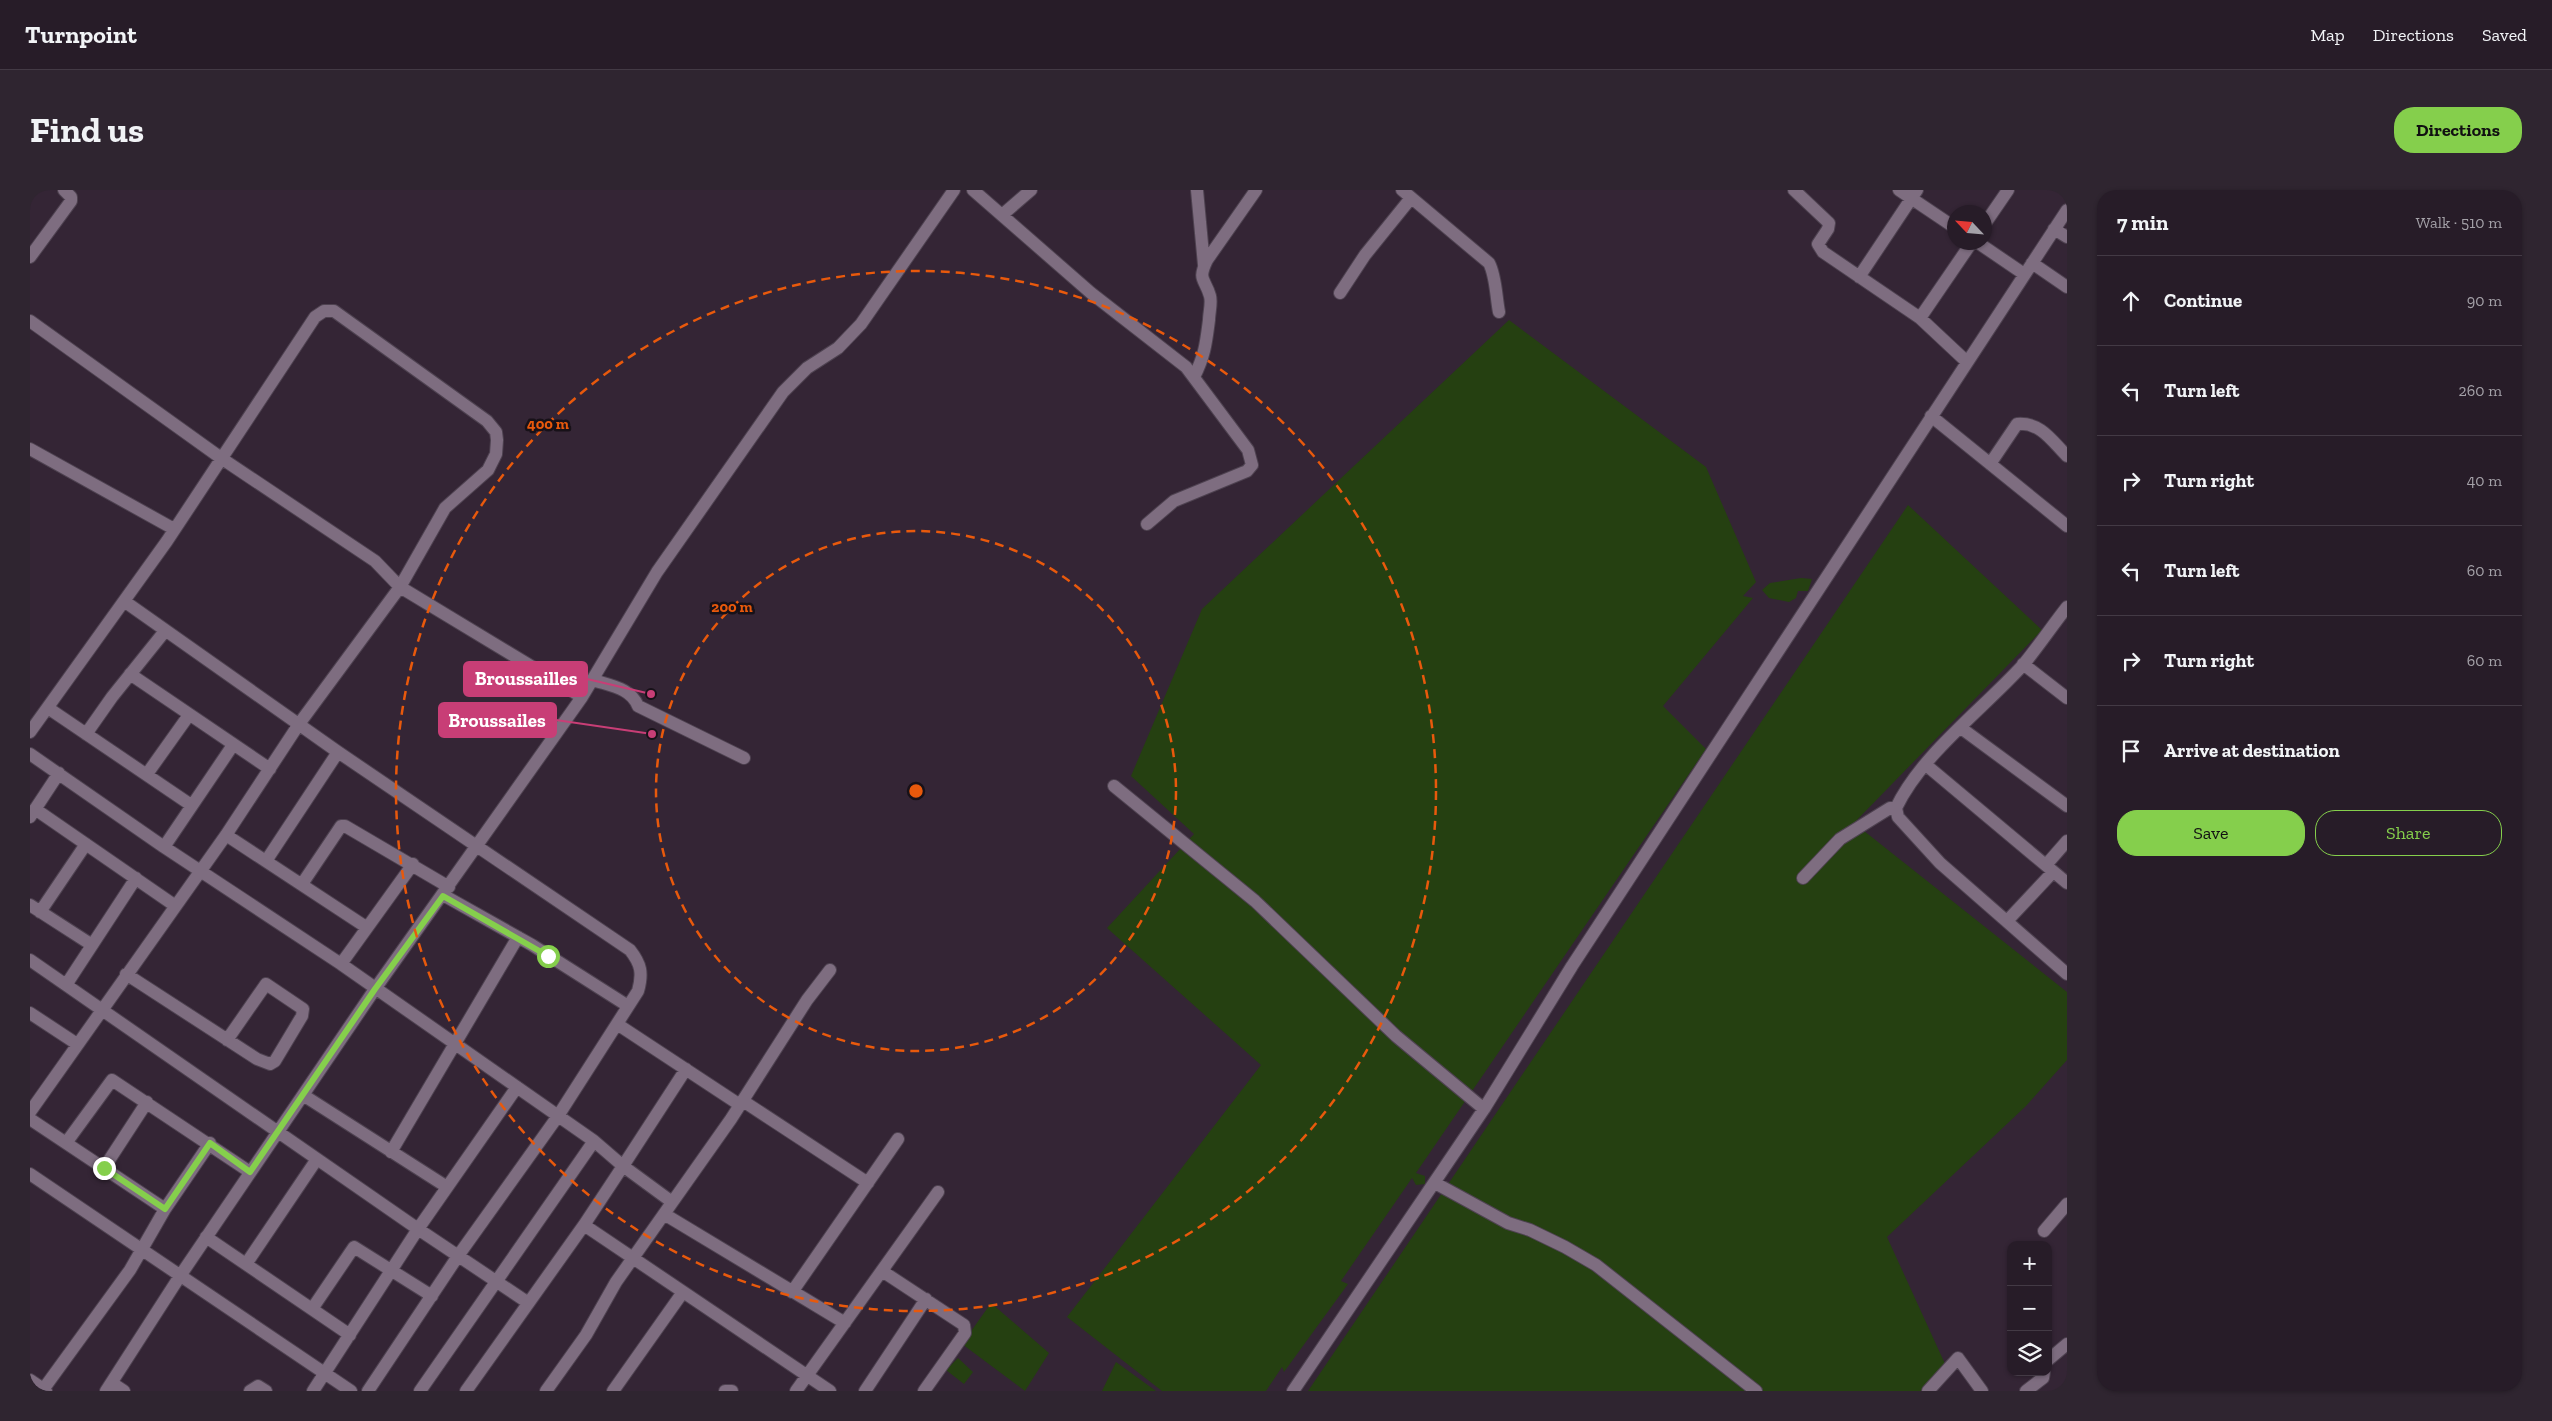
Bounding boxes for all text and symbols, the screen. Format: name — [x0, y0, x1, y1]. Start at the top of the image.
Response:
text: Turnpoint — [25, 20, 137, 49]
text: Map — [2310, 24, 2345, 46]
text: Directions — [2373, 24, 2454, 46]
text: Saved — [2482, 24, 2527, 46]
button: Directions — [2394, 107, 2522, 153]
text: Find us — [30, 109, 144, 151]
north arrow — [1947, 205, 1992, 250]
text: 7 min — [2117, 210, 2168, 235]
text: Walk · 510 m — [2416, 213, 2502, 232]
icon: ahead — [2117, 287, 2145, 315]
text: Continue — [2164, 289, 2242, 312]
text: 90 m — [2467, 291, 2502, 310]
icon: left — [2117, 377, 2145, 405]
text: Turn left — [2164, 379, 2239, 402]
text: 260 m — [2459, 381, 2502, 400]
text: 400 m — [527, 415, 569, 433]
icon: right — [2117, 467, 2145, 495]
text: Turn right — [2164, 469, 2254, 492]
text: 40 m — [2467, 471, 2502, 490]
icon: left — [2117, 557, 2145, 585]
text: Turn left — [2164, 559, 2239, 582]
text: 60 m — [2467, 561, 2502, 580]
text: 200 m — [711, 598, 753, 616]
icon: right — [2117, 647, 2145, 675]
text: Turn right — [2164, 649, 2254, 672]
text: 60 m — [2467, 651, 2502, 670]
callout: Broussailles — [464, 662, 587, 696]
text: Broussailles — [475, 667, 578, 690]
callout: Broussailes — [439, 703, 556, 737]
text: Broussailes — [448, 709, 546, 732]
icon: arrive — [2117, 737, 2145, 765]
text: Arrive at destination — [2164, 739, 2340, 762]
centre of rings — [907, 782, 925, 800]
button: Save — [2117, 810, 2305, 856]
button: Share — [2315, 810, 2502, 856]
route start — [537, 945, 560, 968]
route end — [93, 1157, 116, 1180]
map controls — [2007, 1241, 2052, 1376]
button: + — [2007, 1241, 2052, 1286]
button: − — [2007, 1286, 2052, 1331]
button: layers — [2007, 1331, 2052, 1376]

